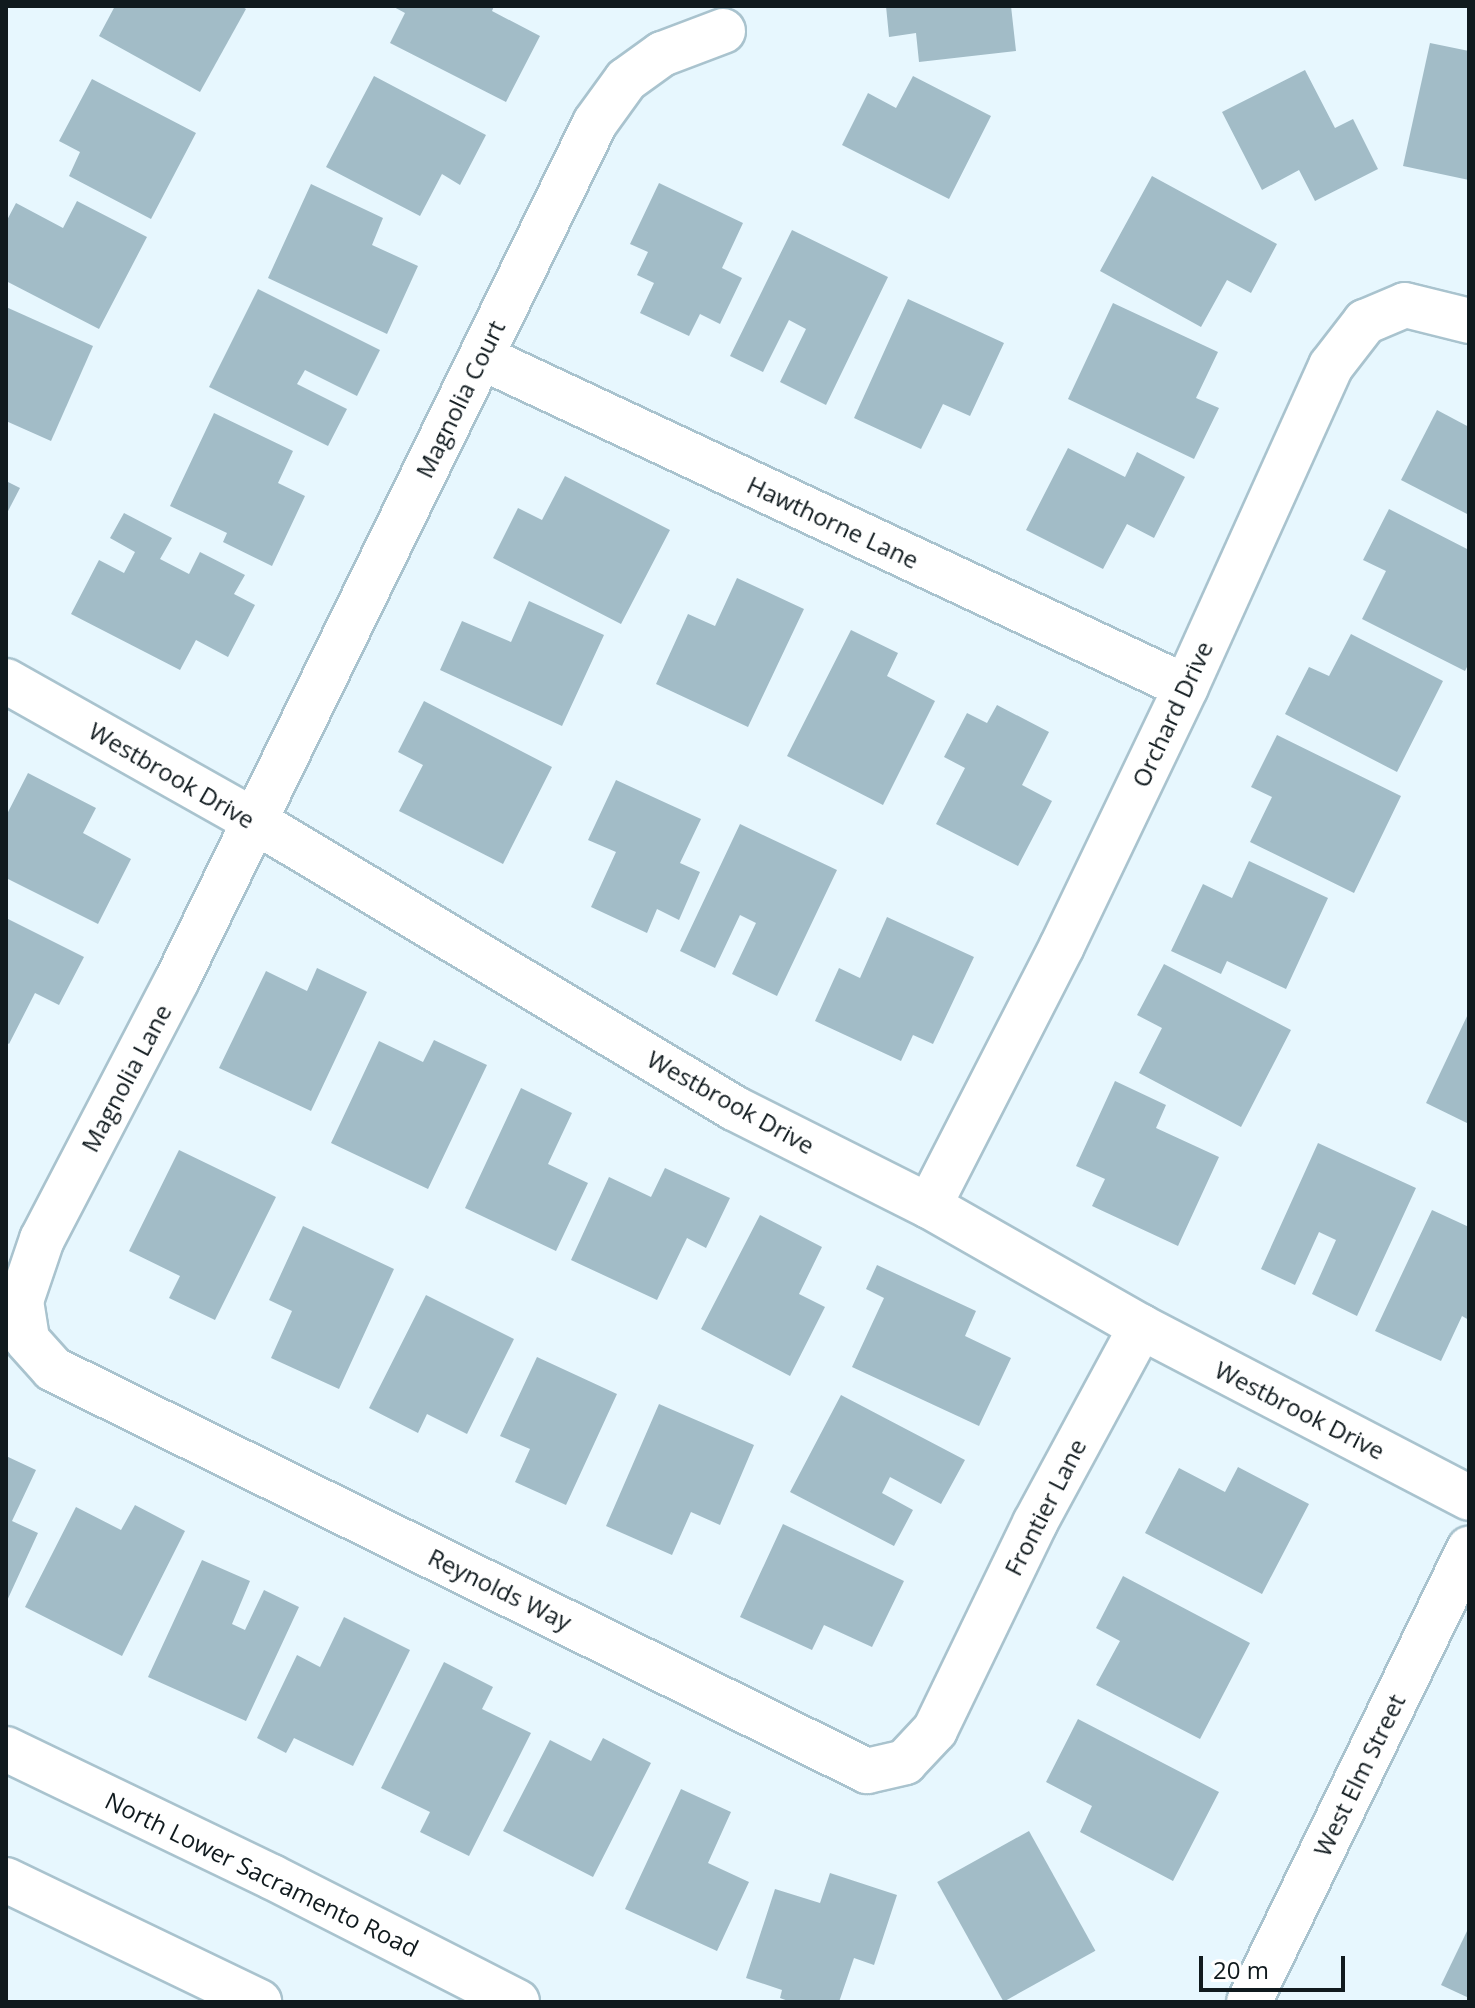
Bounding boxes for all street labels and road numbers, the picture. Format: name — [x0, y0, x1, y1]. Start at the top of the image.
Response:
street label: Magnolia Court — [409, 316, 511, 482]
street label: Hawthorne Lane — [743, 470, 923, 574]
street label: Orchard Drive — [1126, 637, 1218, 791]
street label: Westbrook Drive — [84, 716, 260, 834]
street label: Magnolia Lane — [75, 999, 177, 1157]
street label: Westbrook Drive — [642, 1044, 820, 1160]
street label: Westbrook Drive — [1210, 1355, 1390, 1465]
street label: Frontier Lane — [998, 1434, 1092, 1580]
street label: Reynolds Way — [424, 1542, 576, 1636]
street label: West Elm Street — [1307, 1689, 1411, 1861]
street label: North Lower Sacramento Road — [101, 1785, 423, 1963]

